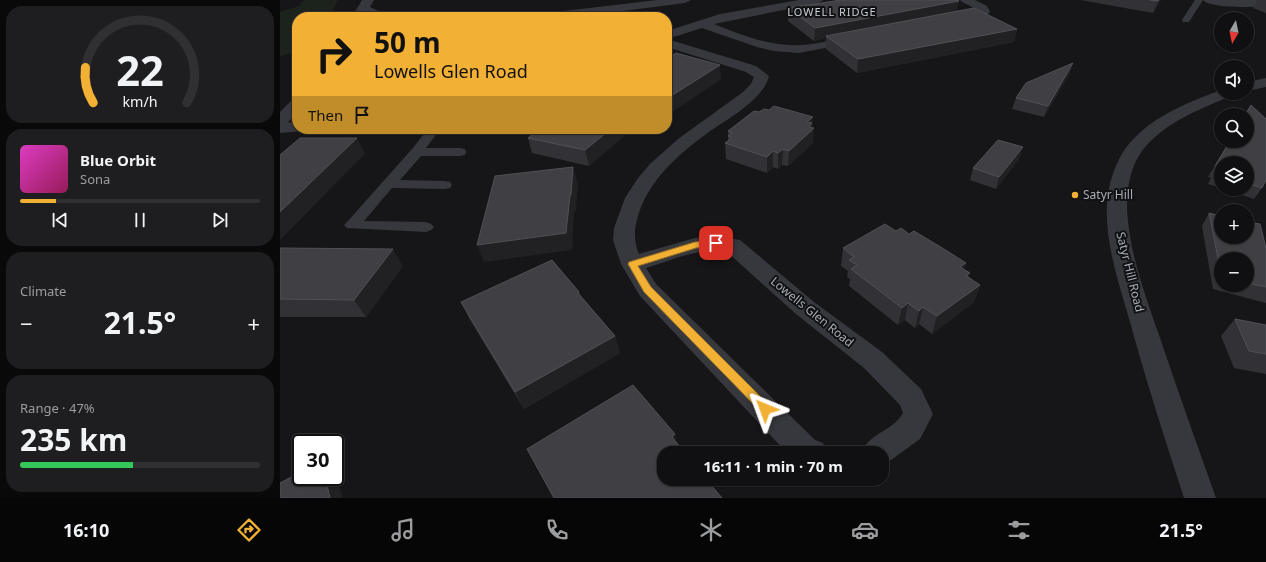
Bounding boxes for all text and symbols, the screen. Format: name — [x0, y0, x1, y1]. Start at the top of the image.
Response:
district label: LOWELL RIDGE — [787, 4, 877, 19]
north arrow — [1214, 12, 1254, 52]
map controls — [1214, 12, 1254, 292]
text: 50 m — [374, 23, 441, 61]
icon: right — [308, 28, 360, 80]
text: 22 — [116, 41, 164, 97]
text: Lowells Glen Road — [374, 59, 528, 83]
button: sound — [1214, 60, 1254, 100]
text: km/h — [122, 91, 158, 110]
icon: arrive — [351, 104, 373, 126]
text: Then — [308, 105, 343, 125]
button: search — [1214, 108, 1254, 148]
text: Blue Orbit — [80, 150, 156, 170]
button: layers — [1214, 156, 1254, 196]
text: Sona — [80, 170, 110, 188]
place label: Satyr Hill — [1083, 186, 1133, 203]
marker: Satyr Hill — [1070, 190, 1080, 200]
button: + — [1214, 204, 1254, 244]
icon: previous — [49, 209, 71, 231]
icon: pause — [129, 209, 151, 231]
icon: next — [209, 209, 231, 231]
pin — [699, 226, 733, 260]
street label: Satyr Hill Road — [1112, 230, 1149, 314]
icon: arrive — [705, 232, 727, 254]
button: − — [1214, 252, 1254, 292]
street label: Lowells Glen Road — [767, 273, 858, 350]
text: Climate — [20, 282, 66, 300]
text: 21.5° — [104, 302, 176, 343]
text: − — [20, 308, 33, 338]
text: + — [247, 308, 260, 338]
position arrow — [744, 388, 786, 430]
text: Range · 47% — [20, 399, 95, 417]
text: 235 km — [20, 419, 127, 460]
speed limit sign: 30 — [292, 434, 344, 486]
text: 16:11 · 1 min · 70 m — [703, 456, 843, 476]
icon: directions — [235, 516, 263, 544]
icon: music — [389, 516, 417, 544]
icon: phone — [543, 516, 571, 544]
icon: climate — [697, 516, 725, 544]
icon: car — [851, 516, 879, 544]
icon: filters — [1005, 516, 1033, 544]
text: 16:10 — [63, 518, 109, 542]
text: 21.5° — [1159, 518, 1203, 542]

